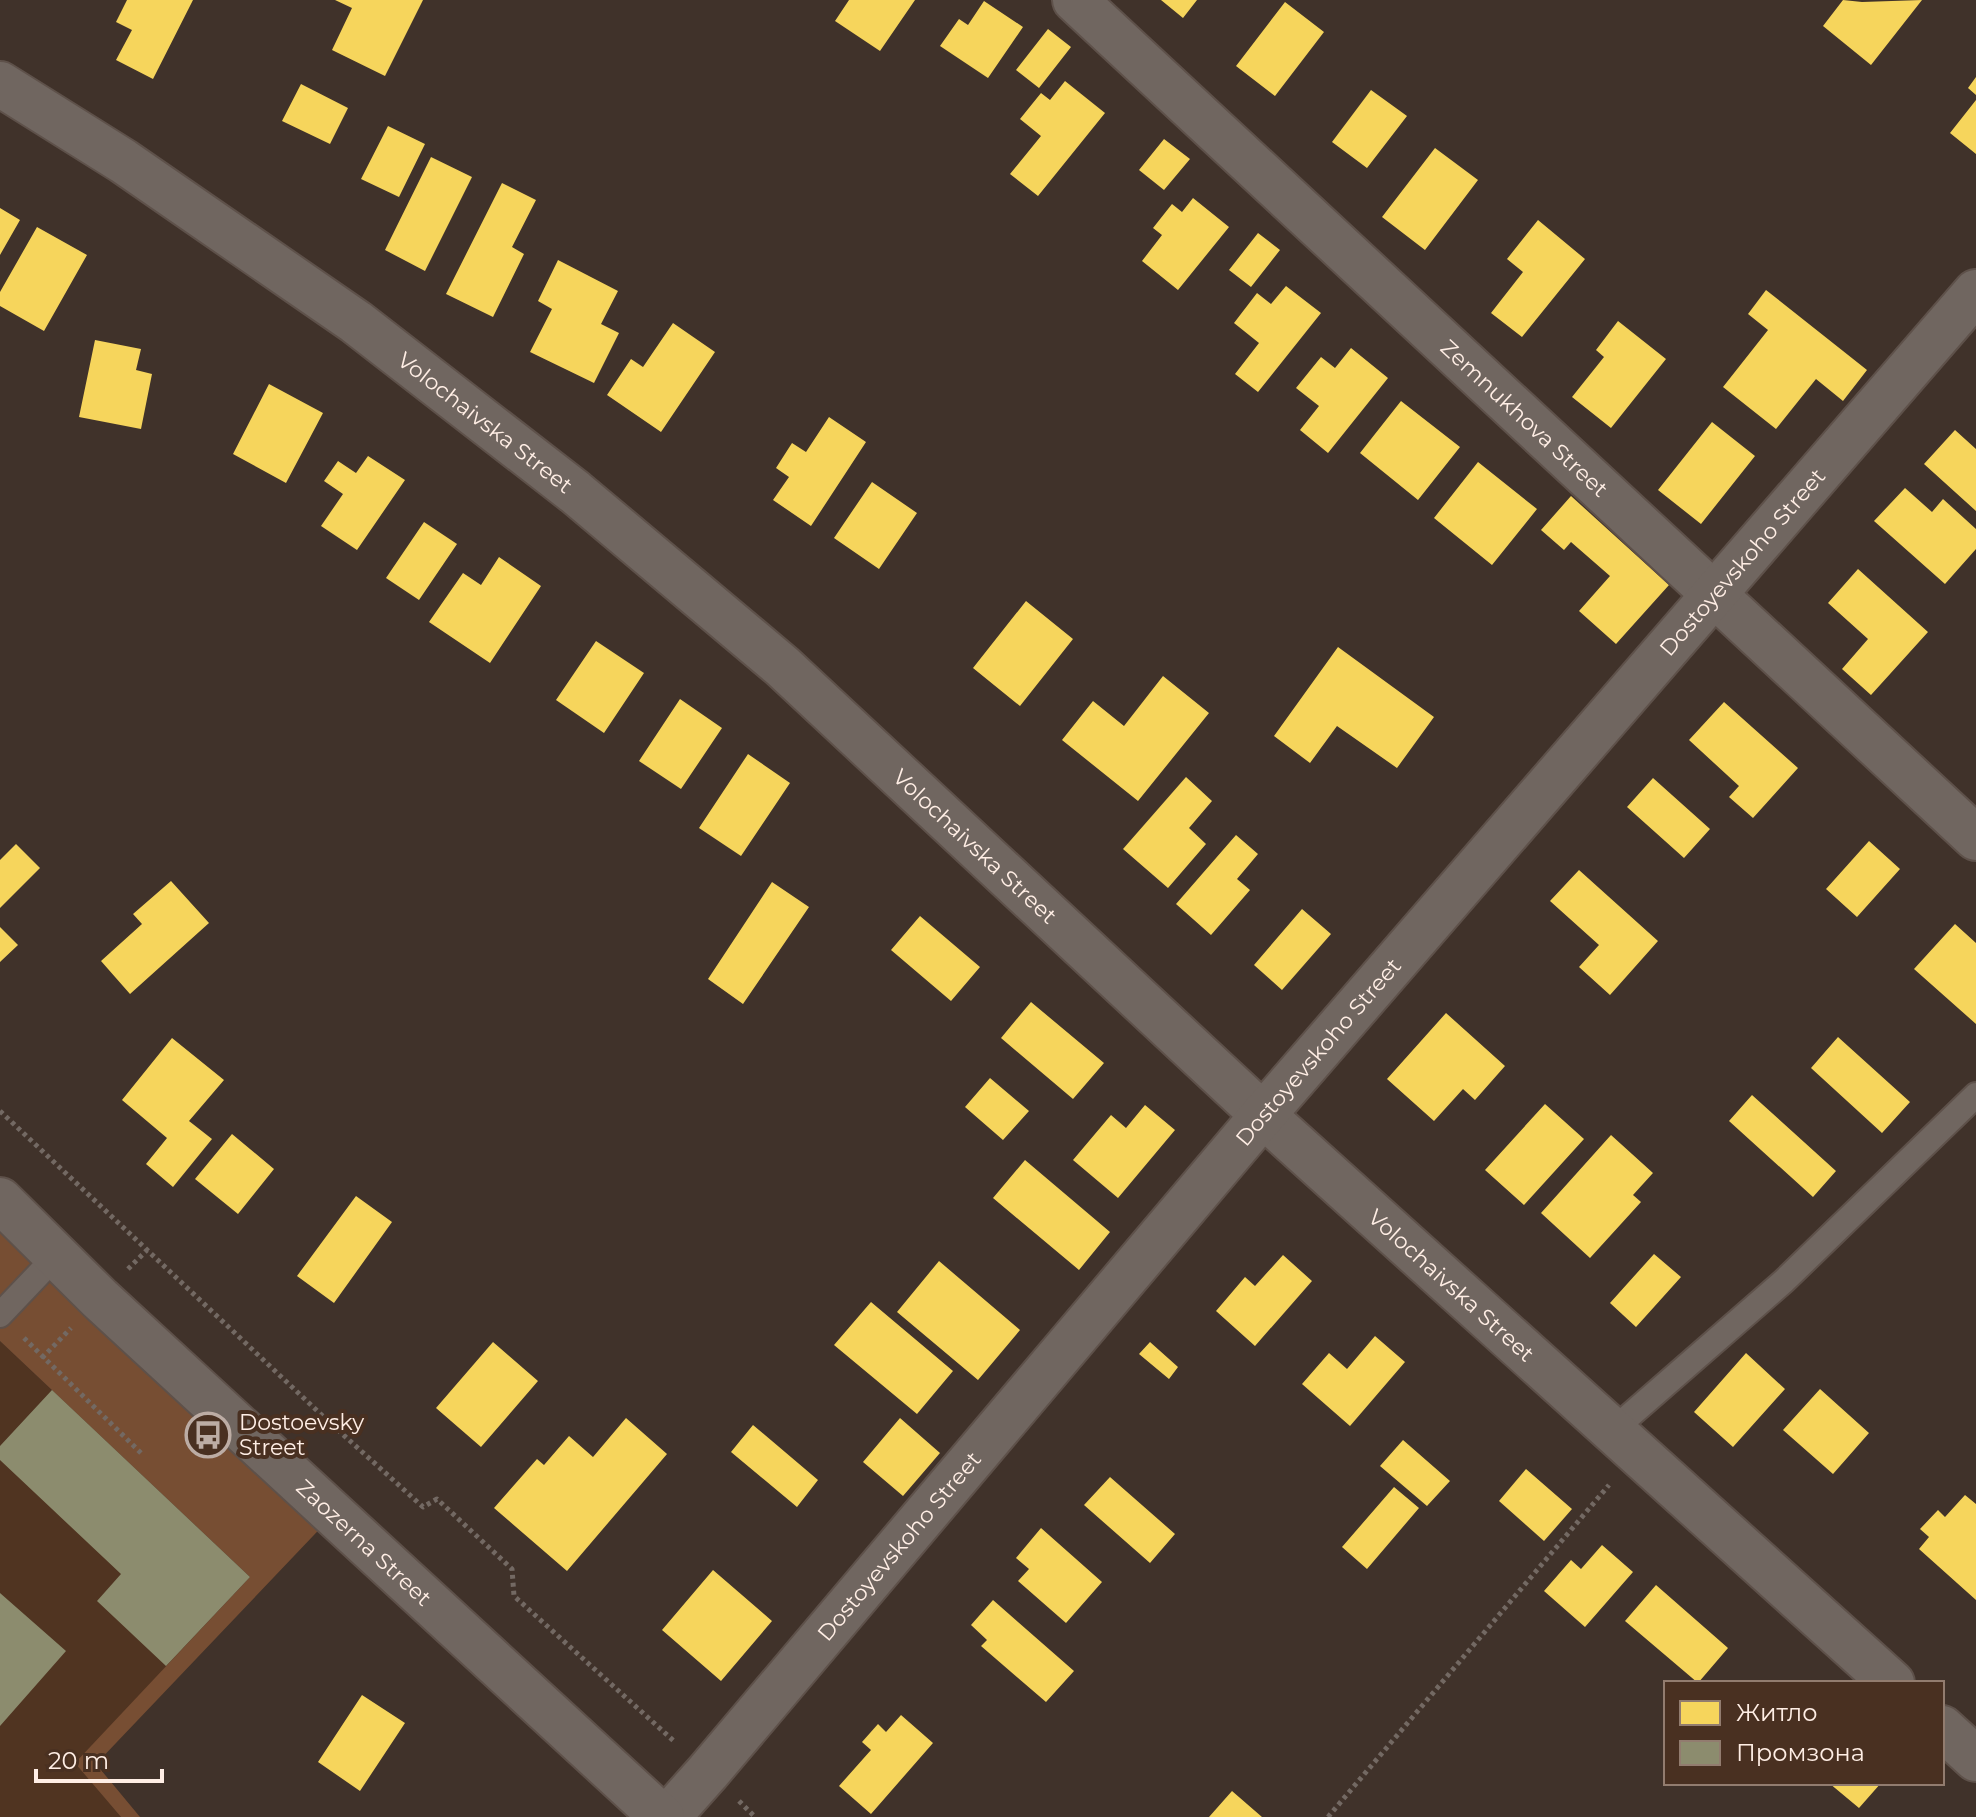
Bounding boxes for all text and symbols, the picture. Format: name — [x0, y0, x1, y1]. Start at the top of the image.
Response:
street label: Zemnukhova Street — [1435, 334, 1614, 503]
street label: Volochaivska Street — [392, 346, 578, 499]
street label: Dostoyevskoho Street — [1654, 463, 1831, 662]
street label: Volochaivska Street — [887, 763, 1062, 930]
street label: Dostoyevskoho Street — [1230, 953, 1407, 1152]
street label: Volochaivska Street — [1363, 1204, 1540, 1368]
place label: Dostoevsky Street — [239, 1409, 364, 1461]
bus stop icon: Dostoevsky Street — [184, 1411, 232, 1459]
street label: Dostoyevskoho Street — [812, 1446, 987, 1647]
street label: Zaozerna Street — [291, 1474, 437, 1612]
legend — [1664, 1681, 1944, 1785]
text: Житло — [1736, 1698, 1818, 1727]
scale bar — [36, 1733, 162, 1783]
text: Промзона — [1736, 1738, 1865, 1767]
text: 20 m — [48, 1746, 109, 1775]

